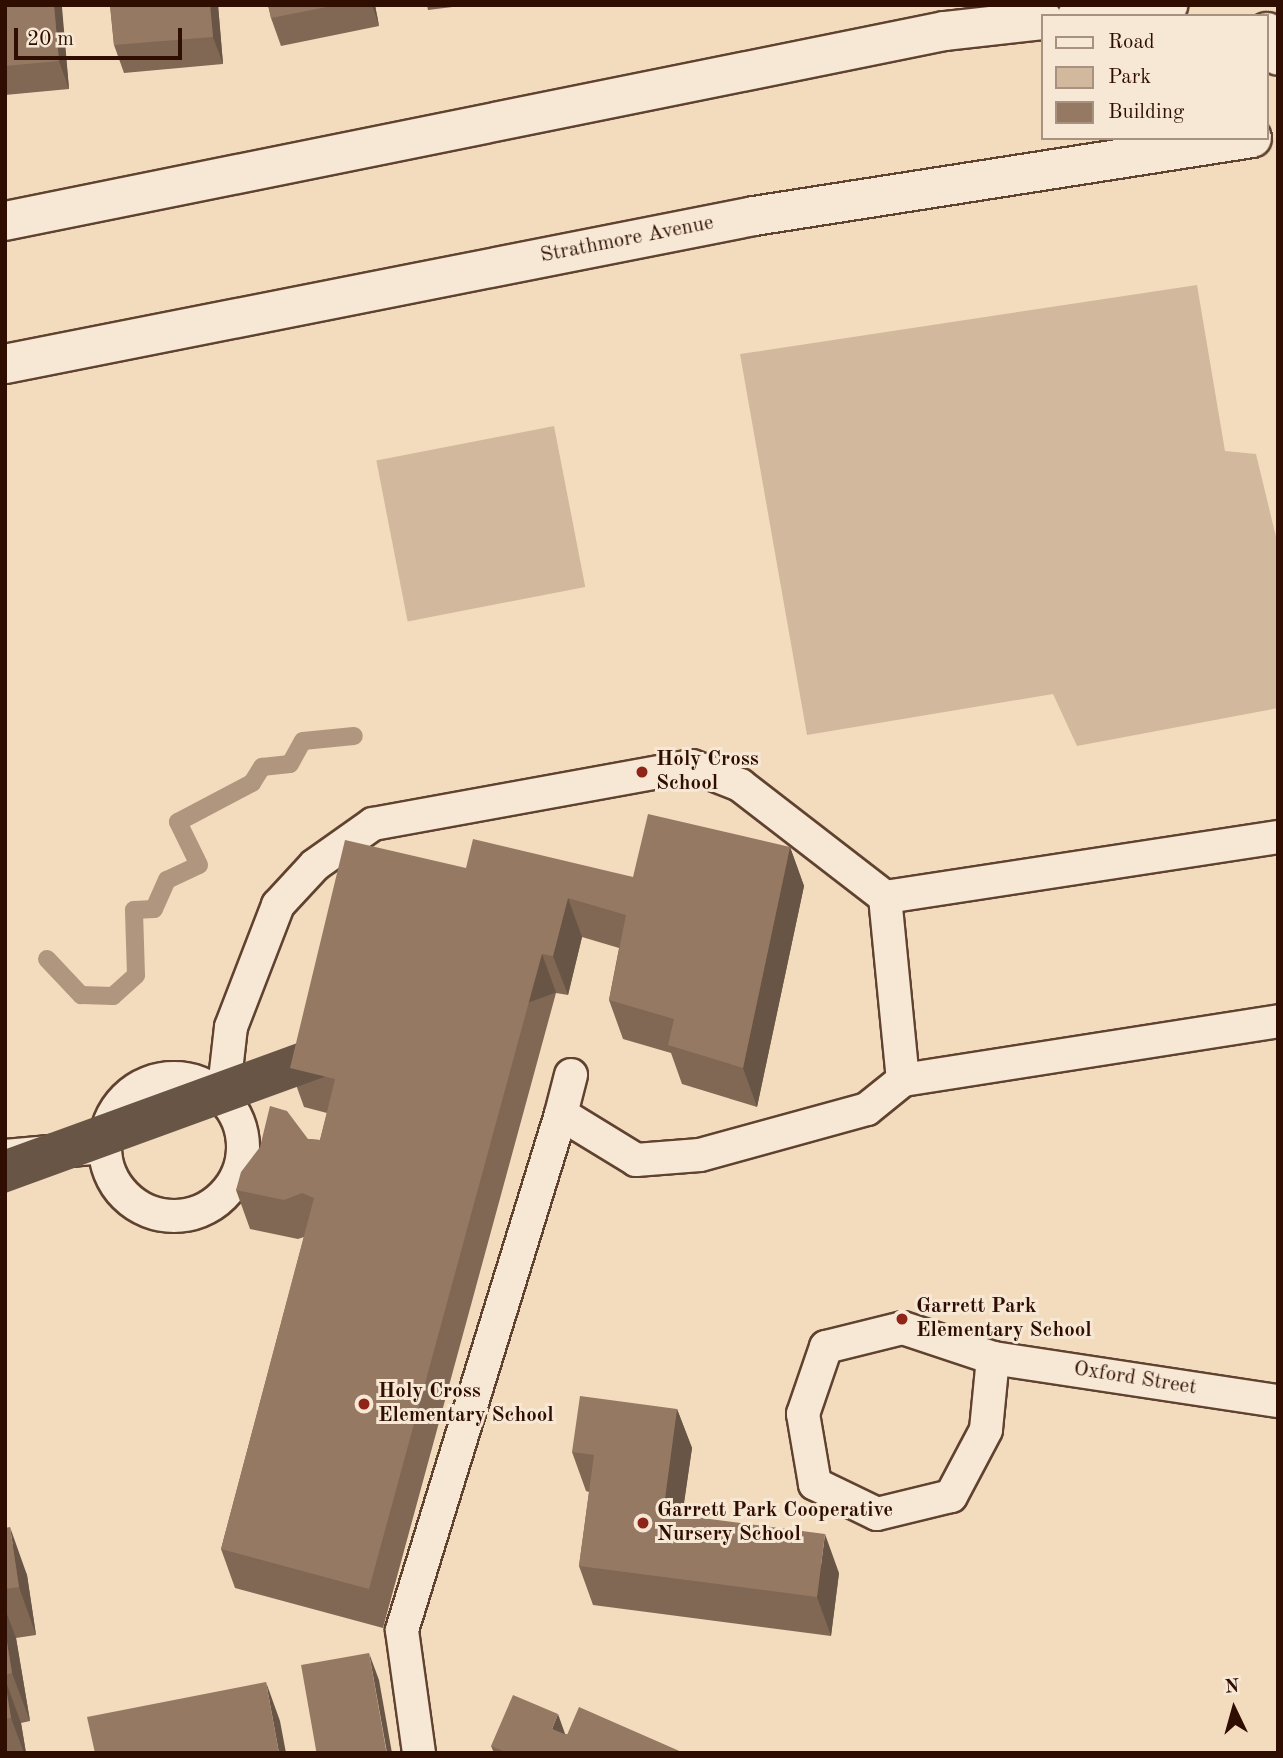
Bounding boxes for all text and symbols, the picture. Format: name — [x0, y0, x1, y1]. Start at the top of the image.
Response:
scale bar — [18, 14, 186, 58]
legend — [1042, 14, 1269, 140]
text: 20 m — [27, 29, 74, 50]
text: Road — [1108, 32, 1155, 53]
text: Park — [1108, 67, 1151, 88]
text: Building — [1108, 102, 1184, 123]
street label: Strathmore Avenue — [538, 211, 716, 269]
place label: Holy Cross School — [656, 747, 759, 797]
marker: Holy Cross School — [634, 764, 650, 780]
place label: Garrett Park Elementary School — [916, 1294, 1092, 1344]
marker: Garrett Park Elementary School — [894, 1311, 910, 1327]
street label: Oxford Street — [1072, 1357, 1198, 1401]
place label: Holy Cross Elementary School — [378, 1379, 554, 1429]
marker: Holy Cross Elementary School — [356, 1396, 372, 1412]
place label: Garrett Park Cooperative Nursery School — [657, 1498, 893, 1548]
marker: Garrett Park Cooperative Nursery School — [635, 1515, 651, 1531]
north arrow — [1199, 1674, 1269, 1744]
text: N — [1224, 1677, 1240, 1698]

